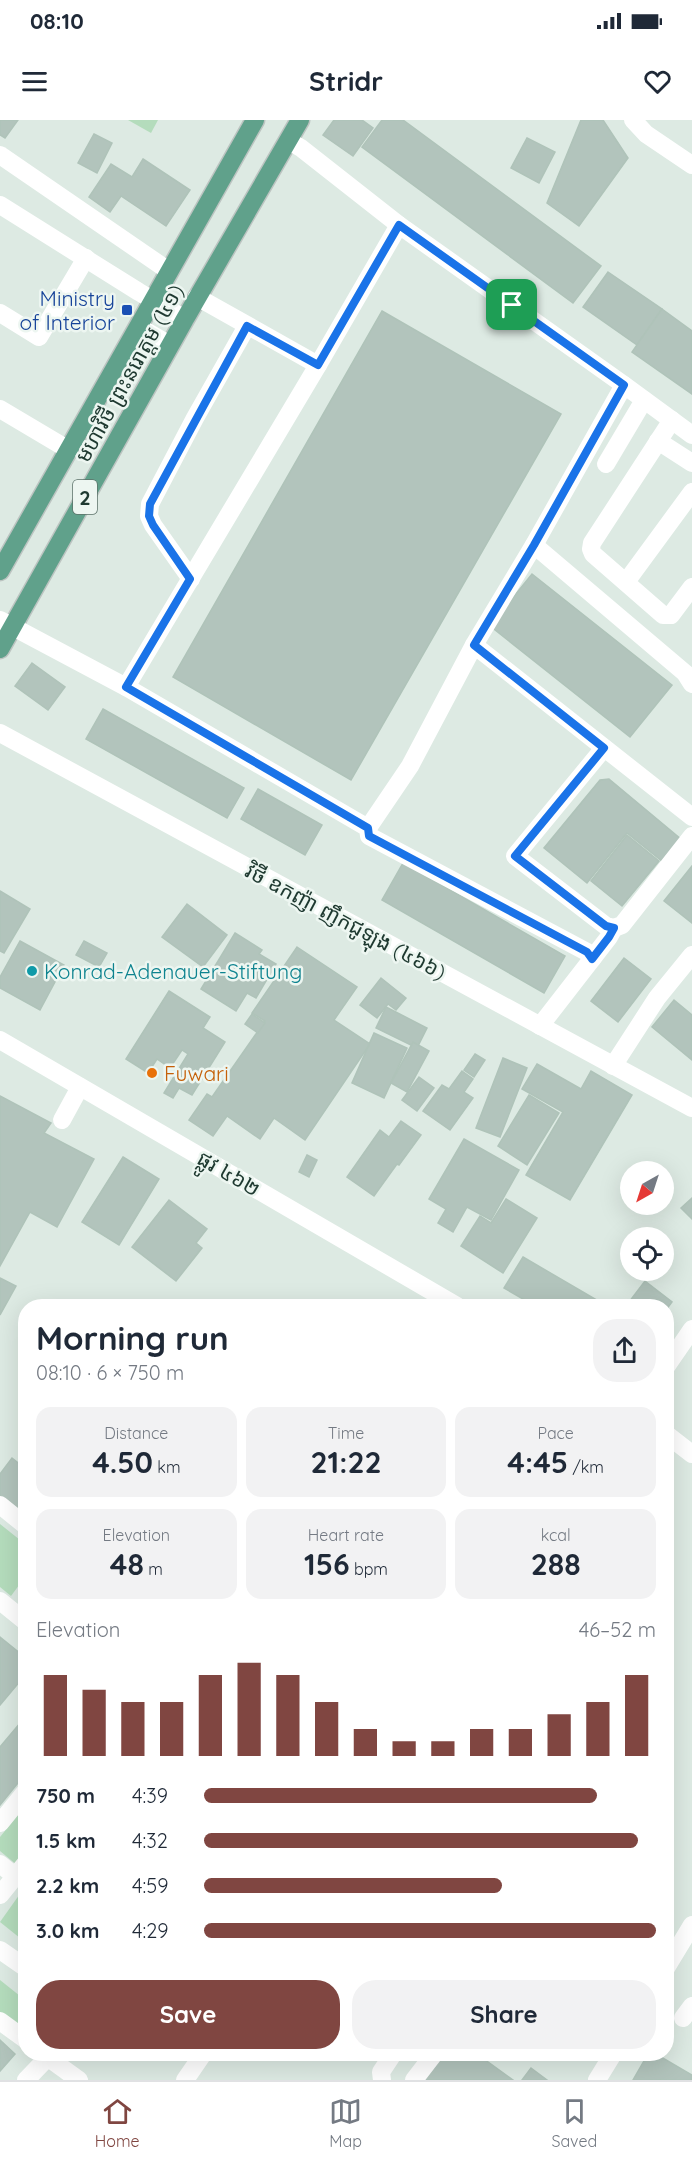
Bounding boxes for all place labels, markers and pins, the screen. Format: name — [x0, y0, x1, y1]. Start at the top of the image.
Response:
pin — [486, 279, 537, 330]
place label: Ministry of Interior — [19, 285, 115, 335]
marker: Ministry of Interior — [120, 303, 134, 317]
place label: Konrad-Adenauer-Stiftung — [44, 958, 302, 984]
marker: Konrad-Adenauer-Stiftung — [25, 964, 39, 978]
place label: Fuwari — [164, 1060, 229, 1086]
marker: Fuwari — [145, 1066, 159, 1080]

